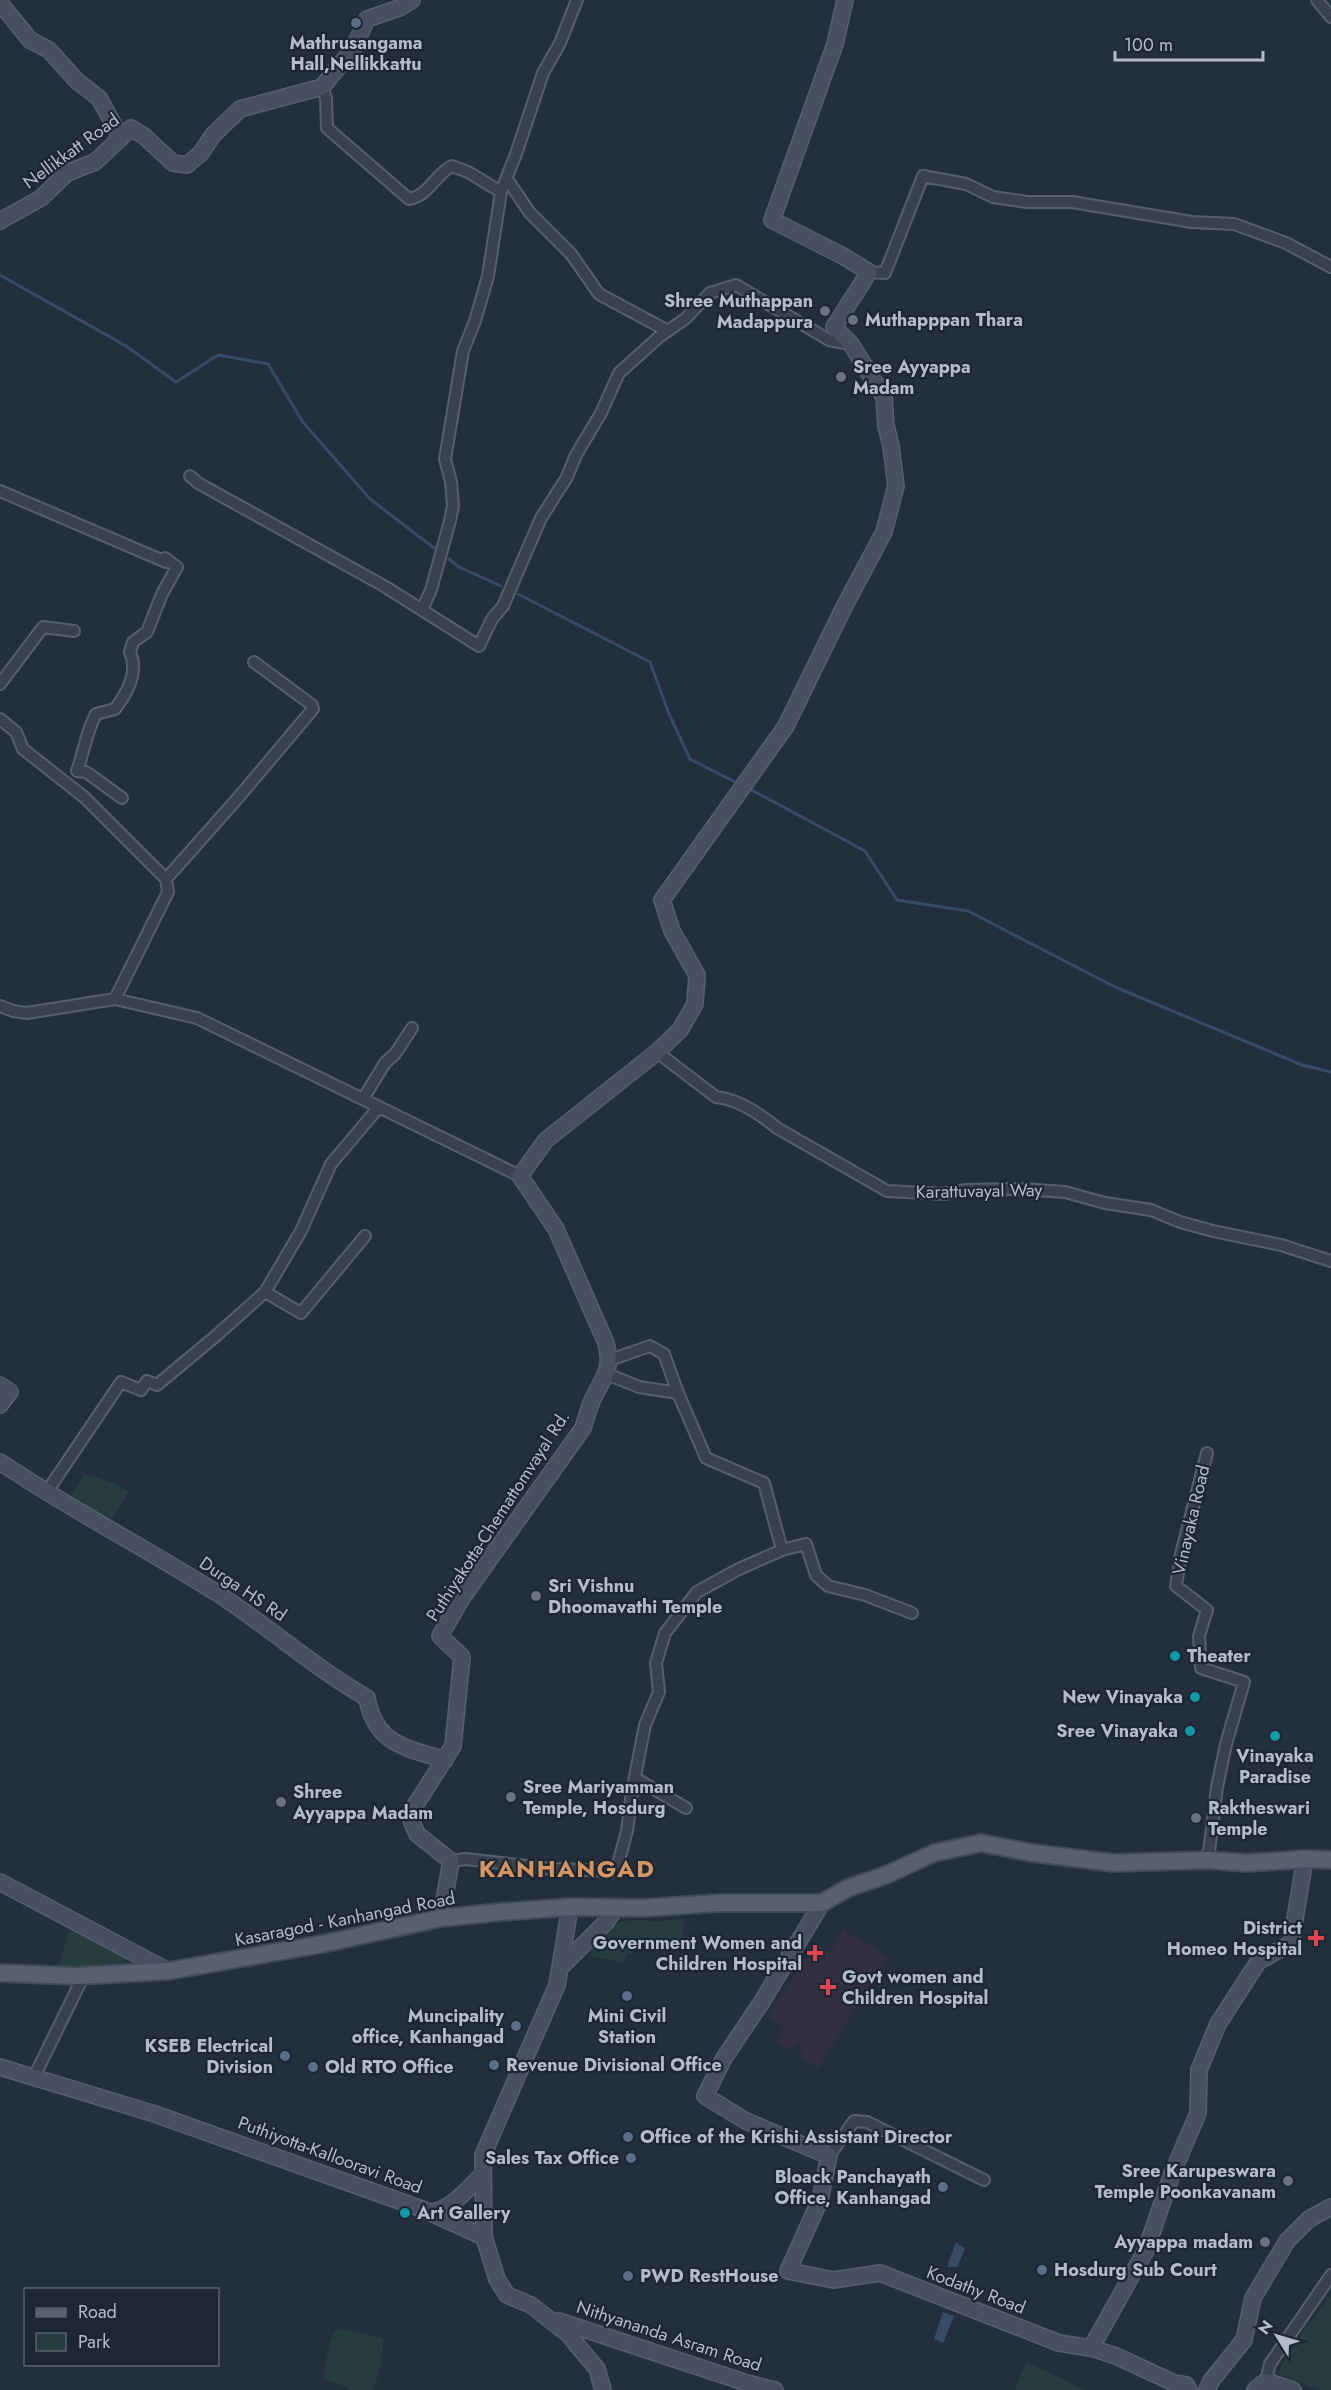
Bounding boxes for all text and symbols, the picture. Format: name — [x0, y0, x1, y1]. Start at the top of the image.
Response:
marker: Mathrusangama Hall,Nellikkattu — [349, 16, 363, 30]
scale bar — [1115, 24, 1264, 62]
place label: Mathrusangama Hall,Nellikkattu — [290, 30, 422, 77]
text: 100 m — [1124, 32, 1173, 58]
street label: Nellikkatt Road — [17, 107, 125, 195]
place label: Shree Muthappan Madappura — [664, 288, 813, 335]
marker: Shree Muthappan Madappura — [818, 304, 832, 318]
place label: Muthapppan Thara — [865, 307, 1023, 333]
marker: Muthapppan Thara — [846, 313, 860, 327]
place label: Sree Ayyappa Madam — [853, 354, 971, 401]
marker: Sree Ayyappa Madam — [834, 370, 848, 384]
street label: Karattuvayal Way — [915, 1177, 1043, 1205]
street label: Puthiyakotta-Chemattomvayal Rd. — [420, 1405, 576, 1627]
street label: Vinayaka Road — [1166, 1463, 1216, 1577]
street label: Durga HS Rd — [194, 1550, 292, 1628]
place label: Sri Vishnu Dhoomavathi Temple — [548, 1573, 722, 1620]
marker: Sri Vishnu Dhoomavathi Temple — [529, 1589, 543, 1603]
place label: Theater — [1187, 1643, 1251, 1669]
marker: Theater — [1168, 1649, 1182, 1663]
place label: New Vinayaka — [1062, 1684, 1183, 1710]
marker: New Vinayaka — [1188, 1690, 1202, 1704]
place label: Sree Vinayaka — [1056, 1718, 1178, 1744]
marker: Sree Vinayaka — [1183, 1724, 1197, 1738]
marker: Vinayaka Paradise — [1268, 1729, 1282, 1743]
place label: Vinayaka Paradise — [1235, 1743, 1314, 1790]
place label: Sree Mariyamman Temple, Hosdurg — [523, 1774, 674, 1821]
place label: Shree Ayyappa Madam — [292, 1779, 433, 1826]
marker: Sree Mariyamman Temple, Hosdurg — [504, 1790, 518, 1804]
marker: Shree Ayyappa Madam — [274, 1795, 288, 1809]
place label: Raktheswari Temple — [1208, 1795, 1310, 1842]
marker: Raktheswari Temple — [1189, 1811, 1203, 1825]
district label: KANHANGAD — [479, 1851, 655, 1886]
street label: Kasaragod - Kanhangad Road — [233, 1885, 457, 1953]
place label: District Homeo Hospital — [1167, 1915, 1302, 1962]
marker: District Homeo Hospital — [1307, 1929, 1325, 1947]
place label: Government Women and Children Hospital — [593, 1930, 802, 1977]
marker: Government Women and Children Hospital — [806, 1944, 824, 1962]
place label: Govt women and Children Hospital — [842, 1964, 988, 2011]
marker: Govt women and Children Hospital — [819, 1978, 837, 1996]
marker: Mini Civil Station — [620, 1989, 634, 2003]
place label: Muncipality office, Kanhangad — [352, 2003, 505, 2050]
place label: Mini Civil Station — [588, 2003, 666, 2050]
marker: Muncipality office, Kanhangad — [509, 2019, 523, 2033]
place label: KSEB Electrical Division — [144, 2033, 273, 2080]
marker: KSEB Electrical Division — [278, 2049, 292, 2063]
place label: Revenue Divisional Office — [506, 2052, 722, 2078]
place label: Old RTO Office — [325, 2054, 454, 2080]
marker: Revenue Divisional Office — [487, 2058, 501, 2072]
marker: Old RTO Office — [306, 2060, 320, 2074]
street label: Puthiyotta-Kallooravi Road — [234, 2110, 426, 2200]
place label: Office of the Krishi Assistant Director — [640, 2124, 953, 2150]
marker: Office of the Krishi Assistant Director — [621, 2130, 635, 2144]
place label: Sales Tax Office — [485, 2145, 619, 2171]
marker: Sales Tax Office — [624, 2151, 638, 2165]
place label: Sree Karupeswara Temple Poonkavanam — [1095, 2158, 1276, 2205]
place label: Bloack Panchayath Office, Kanhangad — [775, 2164, 931, 2211]
marker: Sree Karupeswara Temple Poonkavanam — [1281, 2174, 1295, 2188]
marker: Bloack Panchayath Office, Kanhangad — [936, 2180, 950, 2194]
place label: Art Gallery — [416, 2200, 511, 2226]
marker: Art Gallery — [398, 2206, 412, 2220]
place label: Ayyappa madam — [1113, 2229, 1253, 2255]
marker: Ayyappa madam — [1258, 2235, 1272, 2249]
place label: Hosdurg Sub Court — [1054, 2257, 1217, 2283]
street label: Kodathy Road — [923, 2259, 1029, 2321]
place label: PWD RestHouse — [640, 2263, 779, 2289]
marker: Hosdurg Sub Court — [1035, 2263, 1049, 2277]
marker: PWD RestHouse — [621, 2269, 635, 2283]
legend — [24, 2288, 219, 2366]
street label: Nithyananda Asram Road — [573, 2294, 765, 2378]
text: Road — [78, 2299, 117, 2325]
north arrow — [1247, 2306, 1307, 2366]
text: N — [1252, 2315, 1278, 2339]
text: Park — [78, 2329, 110, 2355]

